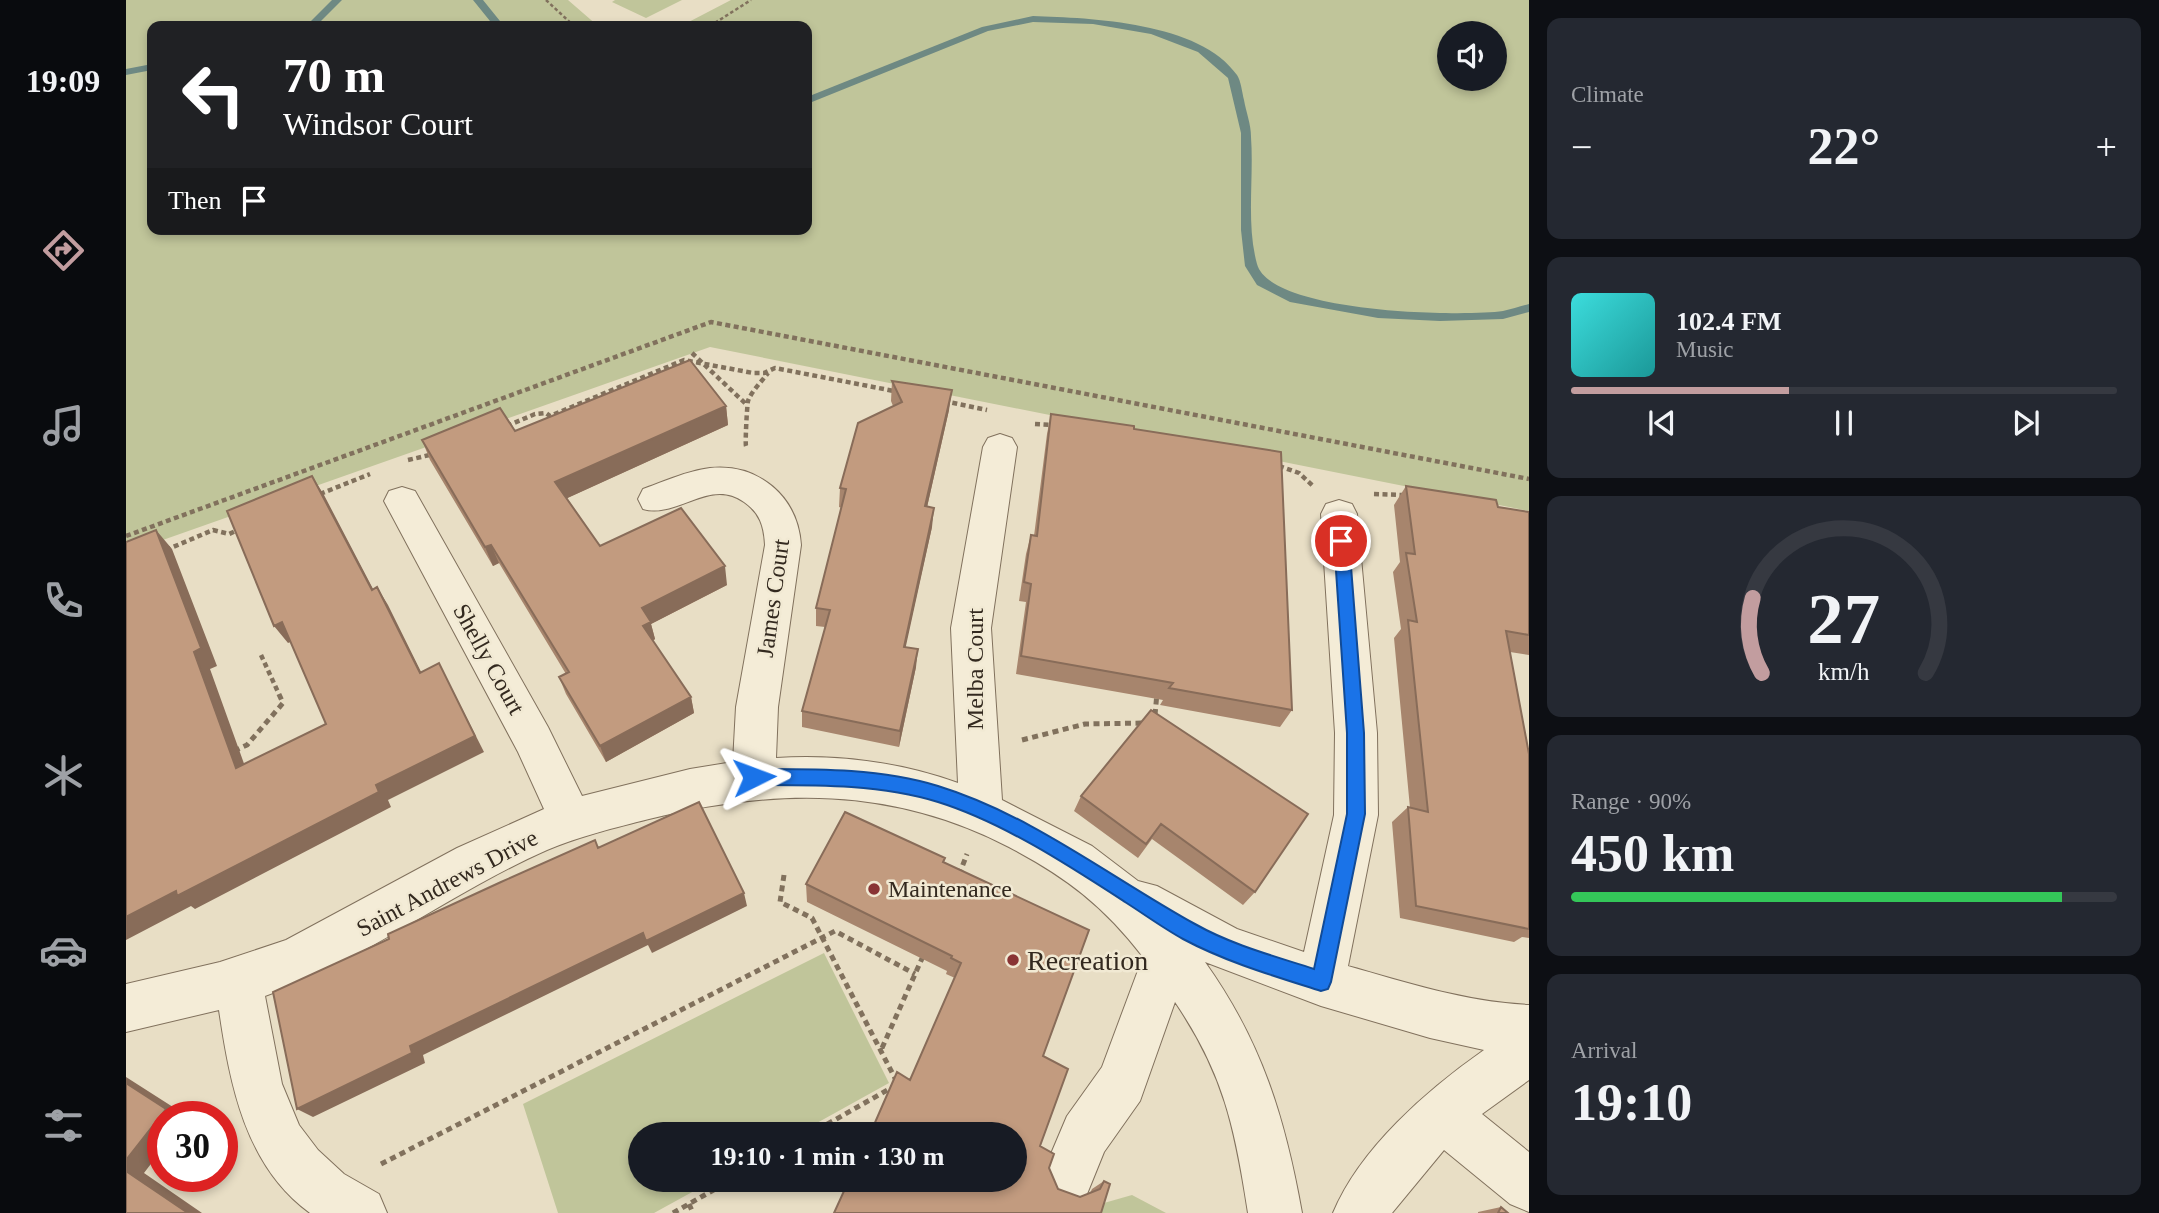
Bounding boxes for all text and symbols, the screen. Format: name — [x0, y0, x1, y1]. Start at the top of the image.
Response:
map controls — [1437, 21, 1507, 91]
button: sound — [1437, 21, 1507, 91]
text: 70 m — [283, 48, 385, 103]
icon: left — [168, 49, 259, 140]
text: 19:09 — [26, 63, 100, 99]
text: Climate — [1571, 82, 1644, 107]
text: Windsor Court — [283, 106, 473, 142]
text: 22° — [1808, 118, 1880, 175]
text: − — [1571, 126, 1592, 168]
text: + — [2096, 126, 2117, 168]
icon: arrive — [235, 182, 273, 220]
text: Then — [168, 186, 221, 215]
icon: directions — [39, 226, 88, 275]
text: 102.4 FM — [1676, 307, 1781, 336]
text: Music — [1676, 337, 1734, 362]
icon: music — [39, 401, 88, 450]
icon: previous — [1643, 404, 1681, 442]
icon: pause — [1825, 404, 1863, 442]
icon: next — [2007, 404, 2045, 442]
pin — [1311, 511, 1371, 571]
icon: arrive — [1322, 522, 1360, 560]
street label: James Court — [752, 537, 794, 659]
icon: phone — [39, 576, 88, 625]
text: 27 — [1808, 578, 1880, 659]
street label: Shelly Court — [448, 599, 530, 719]
street label: Melba Court — [962, 608, 988, 730]
text: km/h — [1818, 657, 1870, 684]
position arrow — [717, 740, 791, 814]
icon: climate — [39, 751, 88, 800]
text: Range · 90% — [1571, 789, 1691, 814]
street label: Saint Andrews Drive — [352, 824, 542, 942]
text: 450 km — [1571, 825, 1734, 882]
place label: Maintenance — [888, 876, 1012, 902]
marker: Maintenance — [866, 881, 882, 897]
icon: car — [39, 926, 88, 975]
place label: Recreation — [1027, 945, 1148, 976]
marker: Recreation — [1005, 952, 1021, 968]
text: Arrival — [1571, 1038, 1637, 1063]
text: 19:10 — [1571, 1074, 1692, 1131]
icon: filters — [39, 1101, 88, 1150]
speed limit sign: 30 — [147, 1101, 238, 1192]
text: 19:10 · 1 min · 130 m — [711, 1142, 945, 1171]

